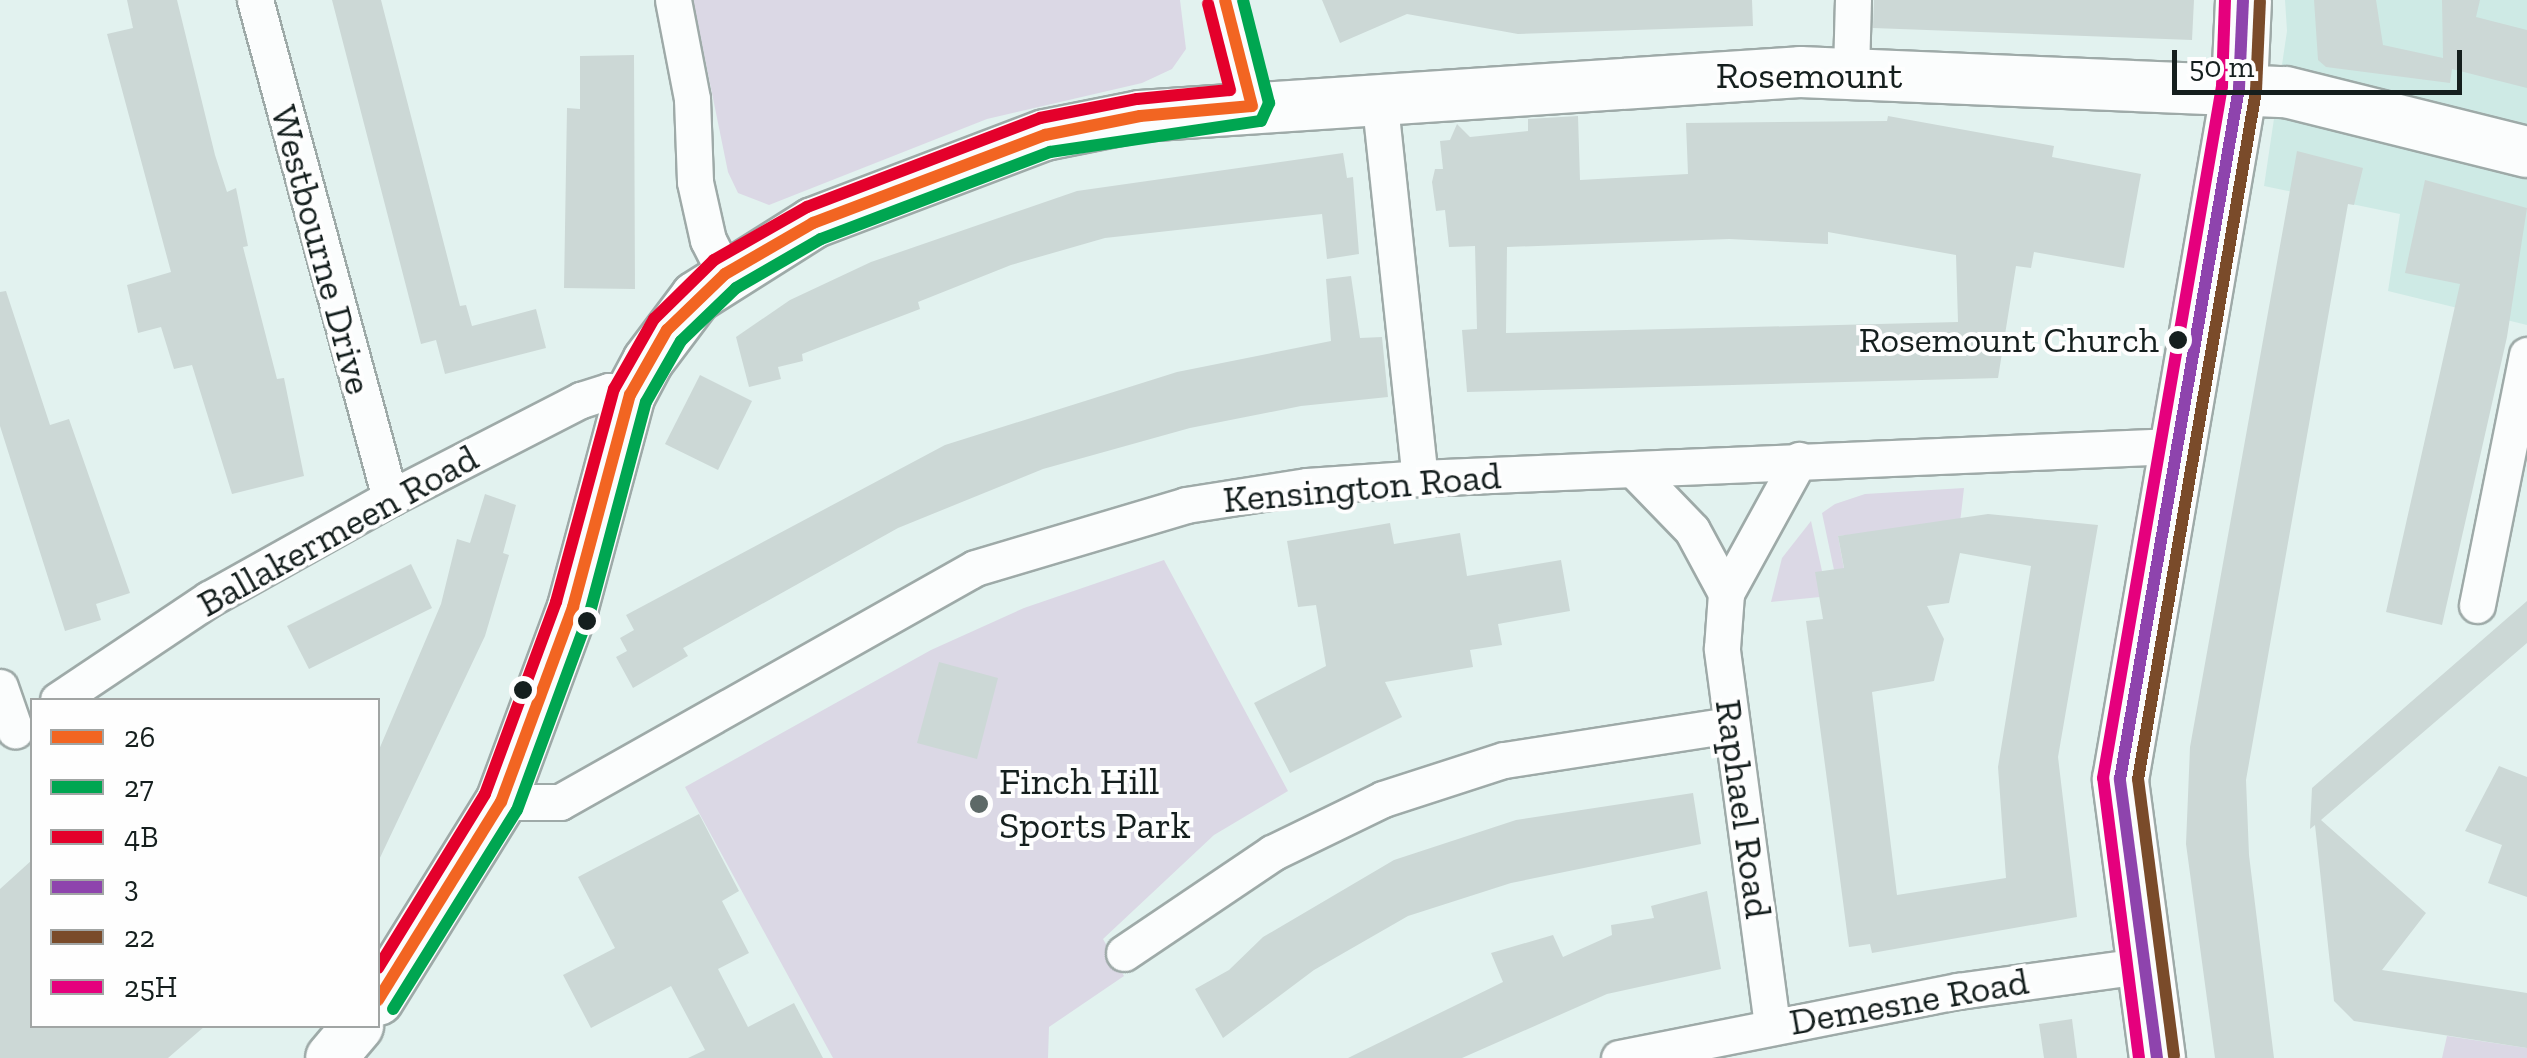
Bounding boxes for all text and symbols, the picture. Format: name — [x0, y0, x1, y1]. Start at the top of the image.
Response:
scale bar — [2177, 30, 2467, 92]
text: 50 m — [2189, 49, 2254, 85]
street label: Rosemount — [1716, 53, 1902, 99]
street label: Westbourne Drive — [261, 101, 381, 399]
place label: Rosemount Church — [1859, 318, 2159, 362]
marker: Rosemount Church — [2168, 330, 2188, 350]
street label: Ballakermeen Road — [190, 435, 486, 627]
street label: Kensington Road — [1221, 453, 1503, 523]
unlabelled marker — [577, 611, 597, 631]
unlabelled marker — [513, 680, 533, 700]
street label: Raphael Road — [1705, 697, 1781, 921]
legend — [30, 698, 380, 1028]
text: 26 — [124, 719, 155, 755]
place label: Finch Hill Sports Park — [999, 759, 1190, 848]
text: 27 — [124, 769, 154, 805]
marker: Finch Hill Sports Park — [968, 793, 990, 815]
text: 4B — [124, 819, 158, 855]
text: 3 — [124, 869, 139, 905]
text: 22 — [124, 919, 155, 955]
street label: Demesne Road — [1786, 959, 2032, 1045]
text: 25H — [124, 969, 177, 1005]

